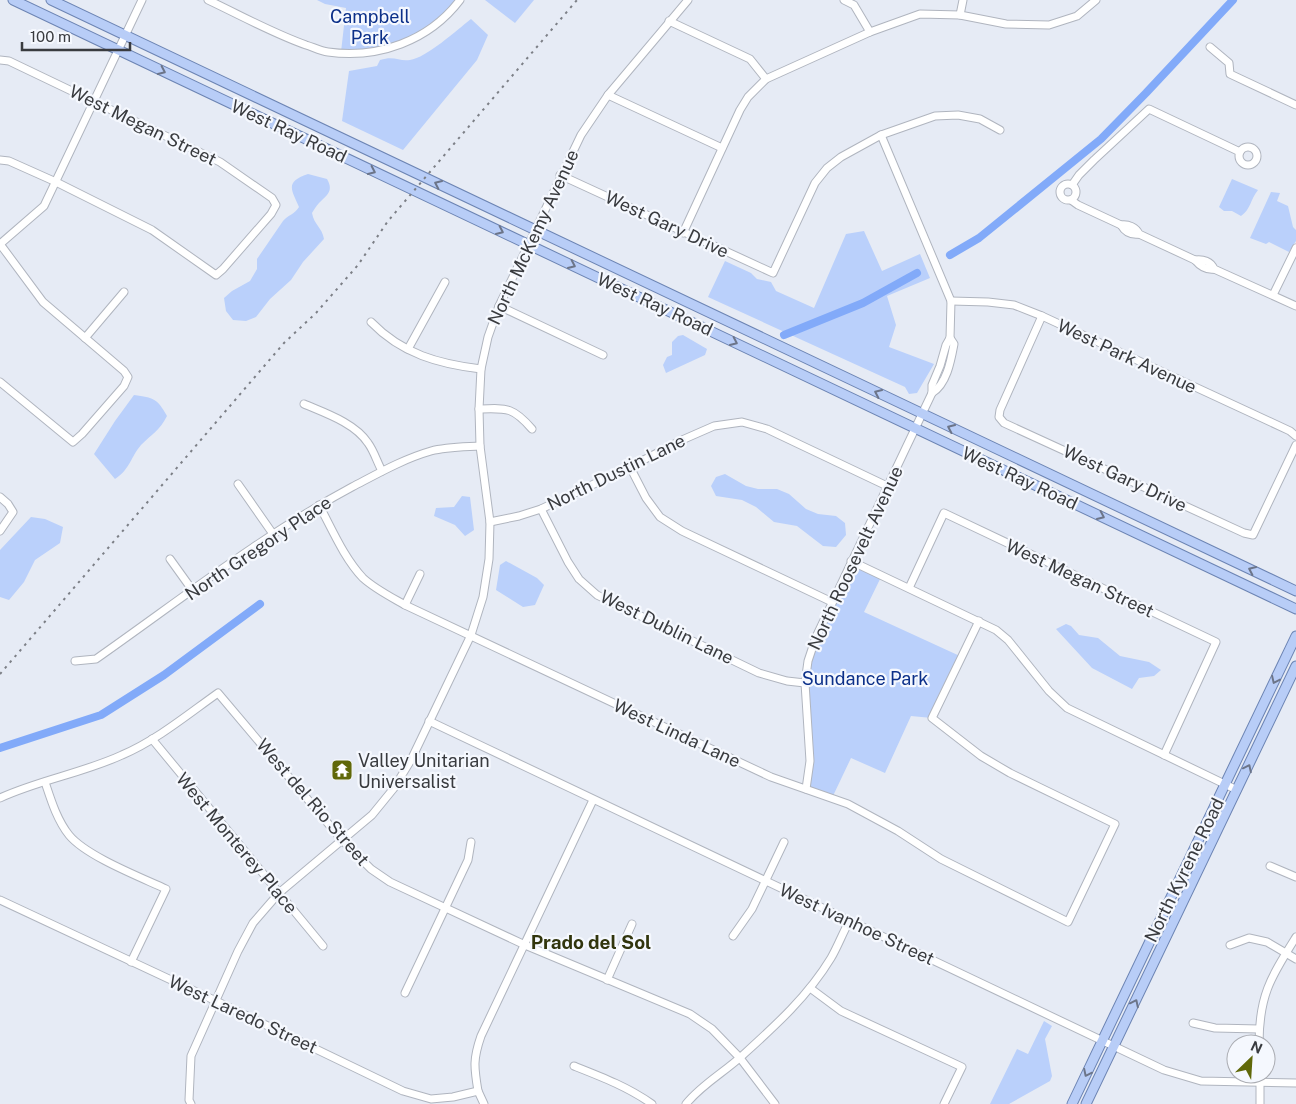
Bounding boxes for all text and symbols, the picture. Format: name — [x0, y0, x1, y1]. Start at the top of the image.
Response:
park label: Campbell Park — [330, 6, 410, 48]
scale bar — [22, 20, 130, 52]
text: 100 m — [30, 28, 71, 45]
one-way arrow — [157, 65, 166, 75]
street label: West Megan Street — [66, 80, 220, 170]
street label: West Ray Road — [228, 95, 350, 167]
street label: North McKemy Avenue — [483, 146, 583, 328]
one-way arrow — [367, 164, 376, 175]
one-way arrow — [434, 180, 443, 190]
street label: West Gary Drive — [602, 186, 732, 262]
one-way arrow — [495, 224, 504, 235]
one-way arrow — [567, 259, 576, 269]
street label: West Ray Road — [594, 268, 716, 340]
street label: West Park Avenue — [1054, 315, 1200, 397]
one-way arrow — [729, 336, 738, 346]
one-way arrow — [874, 389, 883, 399]
one-way arrow — [947, 423, 956, 434]
street label: North Dustin Lane — [544, 429, 688, 515]
street label: West Gary Drive — [1060, 440, 1190, 516]
street label: West Ray Road — [959, 442, 1081, 514]
street label: North Roosevelt Avenue — [803, 463, 907, 653]
street label: North Gregory Place — [181, 491, 335, 605]
one-way arrow — [1096, 510, 1105, 521]
street label: West Megan Street — [1003, 534, 1157, 622]
one-way arrow — [1248, 566, 1257, 576]
street label: West Dublin Lane — [597, 586, 737, 668]
park label: Sundance Park — [802, 668, 928, 689]
one-way arrow — [1271, 675, 1281, 684]
street label: West Linda Lane — [610, 694, 744, 772]
street label: West del Rio Street — [252, 734, 374, 870]
place label: Valley Unitarian Universalist — [358, 750, 490, 792]
temple icon: Valley Unitarian Universalist — [330, 758, 354, 782]
one-way arrow — [1241, 764, 1252, 773]
street label: West Monterey Place — [172, 768, 302, 918]
street label: North Kyrene Road — [1140, 794, 1228, 946]
street label: West Ivanhoe Street — [776, 879, 938, 969]
district label: Prado del Sol — [531, 931, 651, 953]
street label: West Laredo Street — [165, 970, 321, 1058]
one-way arrow — [1128, 999, 1139, 1008]
north arrow — [1226, 1034, 1276, 1084]
text: N — [1248, 1038, 1265, 1057]
one-way arrow — [1083, 1068, 1093, 1077]

